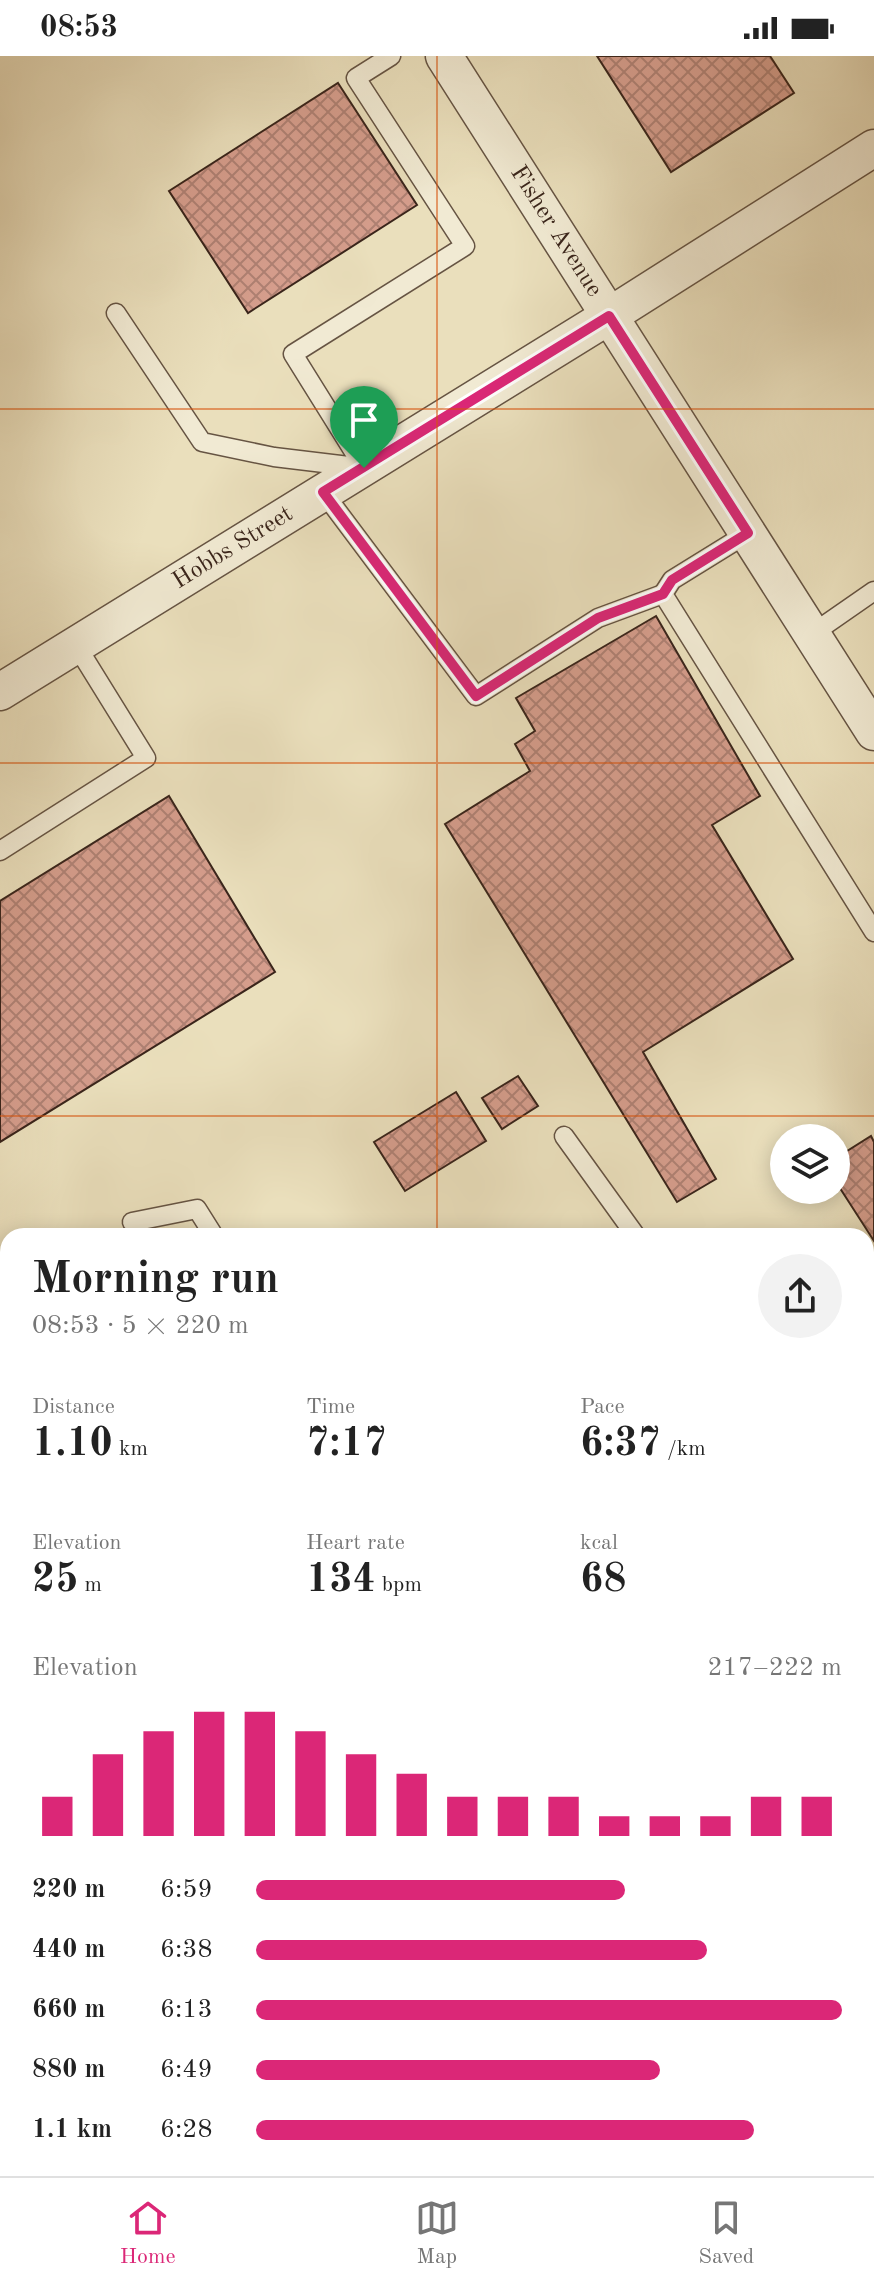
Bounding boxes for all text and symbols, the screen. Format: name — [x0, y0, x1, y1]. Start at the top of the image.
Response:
text: 08:53 — [40, 13, 118, 43]
street label: Fisher Avenue — [505, 162, 606, 301]
pin — [330, 386, 398, 468]
icon: arrive — [342, 398, 386, 442]
street label: Hobbs Street — [169, 502, 297, 594]
map controls — [770, 1124, 850, 1204]
button: layers — [770, 1124, 850, 1204]
button: share — [758, 1254, 842, 1338]
text: Morning run — [32, 1258, 279, 1302]
text: 08:53 · 5 × 220 m — [32, 1313, 249, 1339]
text: Distance — [32, 1396, 115, 1418]
text: Time — [306, 1396, 355, 1418]
text: Pace — [580, 1396, 625, 1418]
text: 1.10 — [32, 1425, 113, 1465]
text: 7:17 — [306, 1425, 387, 1465]
text: 6:37 — [580, 1425, 661, 1465]
text: km — [113, 1438, 148, 1460]
text: /km — [661, 1438, 706, 1460]
text: Elevation — [32, 1532, 122, 1554]
text: Heart rate — [306, 1532, 405, 1554]
text: kcal — [580, 1532, 618, 1554]
text: 25 — [32, 1561, 78, 1601]
text: 134 — [306, 1561, 376, 1601]
text: 68 — [580, 1561, 626, 1601]
text: m — [78, 1574, 102, 1596]
text: bpm — [376, 1574, 422, 1596]
text: Elevation — [32, 1655, 138, 1681]
text: 217–222 m — [707, 1655, 842, 1681]
text: 220 m — [32, 1877, 105, 1903]
text: 6:59 — [160, 1877, 213, 1903]
text: 440 m — [32, 1937, 105, 1963]
text: 6:38 — [160, 1937, 213, 1963]
text: 660 m — [32, 1997, 105, 2023]
text: 6:13 — [160, 1997, 213, 2023]
text: 880 m — [32, 2057, 105, 2083]
text: 6:49 — [160, 2057, 213, 2083]
text: 1.1 km — [32, 2117, 112, 2143]
text: 6:28 — [160, 2117, 213, 2143]
tab: Home — [120, 2196, 176, 2271]
tab: Map — [415, 2196, 459, 2271]
tab: Saved — [698, 2196, 754, 2271]

